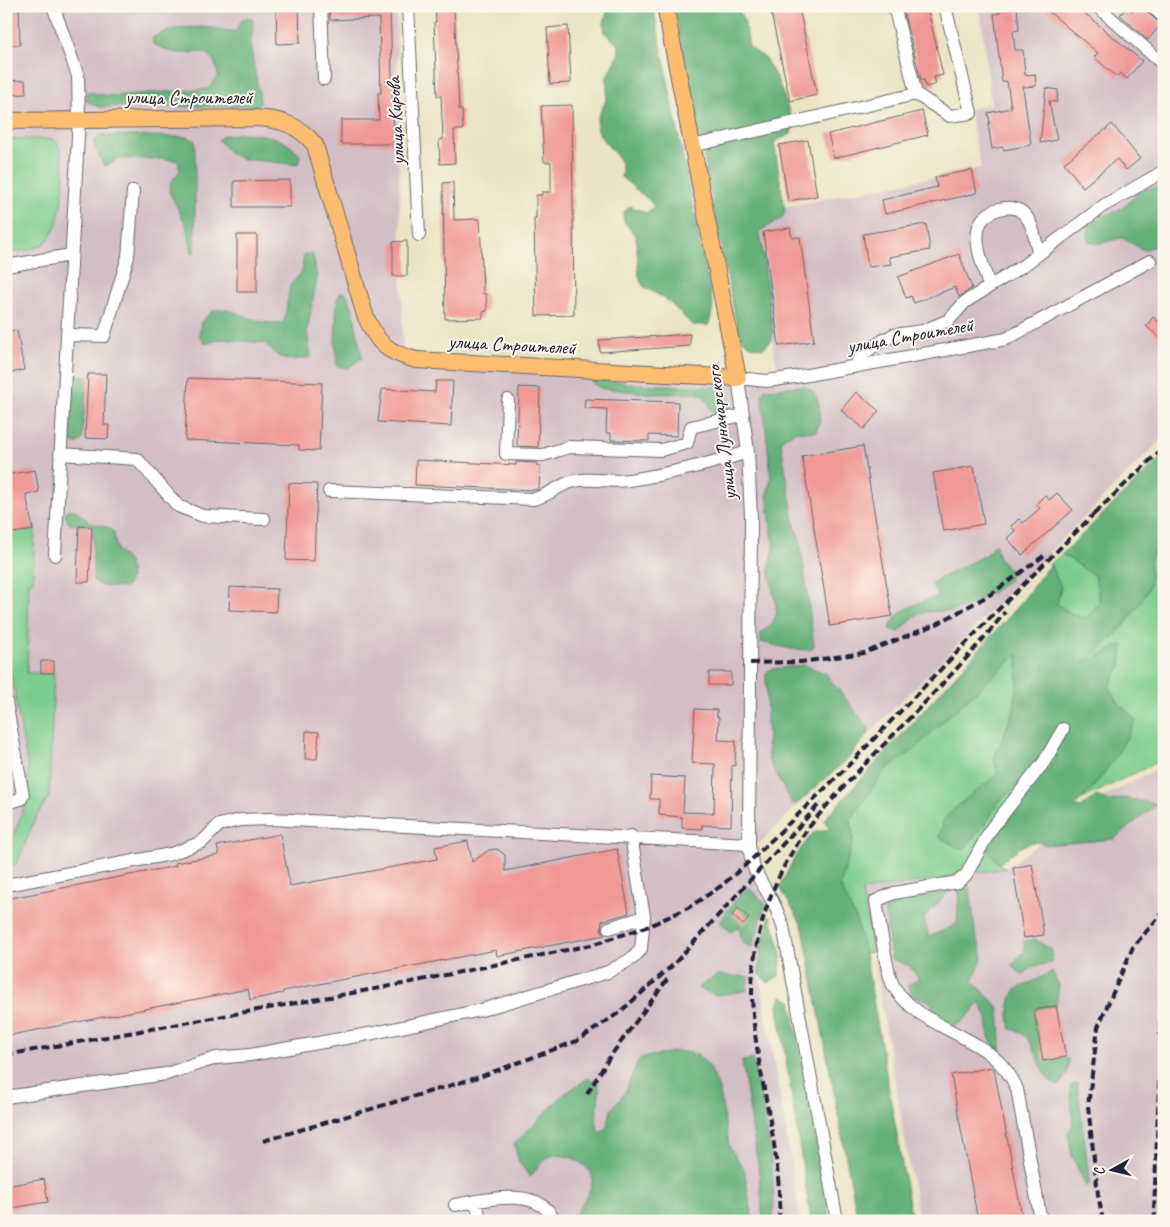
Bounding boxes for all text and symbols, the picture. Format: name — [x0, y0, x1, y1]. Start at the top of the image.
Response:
street label: улица Кирова — [381, 74, 410, 167]
street label: улица Строителей — [124, 85, 254, 110]
street label: улица Строителей — [844, 312, 977, 359]
street label: улица Строителей — [447, 329, 578, 360]
street label: улица Луначарского — [701, 362, 742, 503]
north arrow — [1088, 1144, 1138, 1194]
text: С — [1090, 1165, 1109, 1176]

